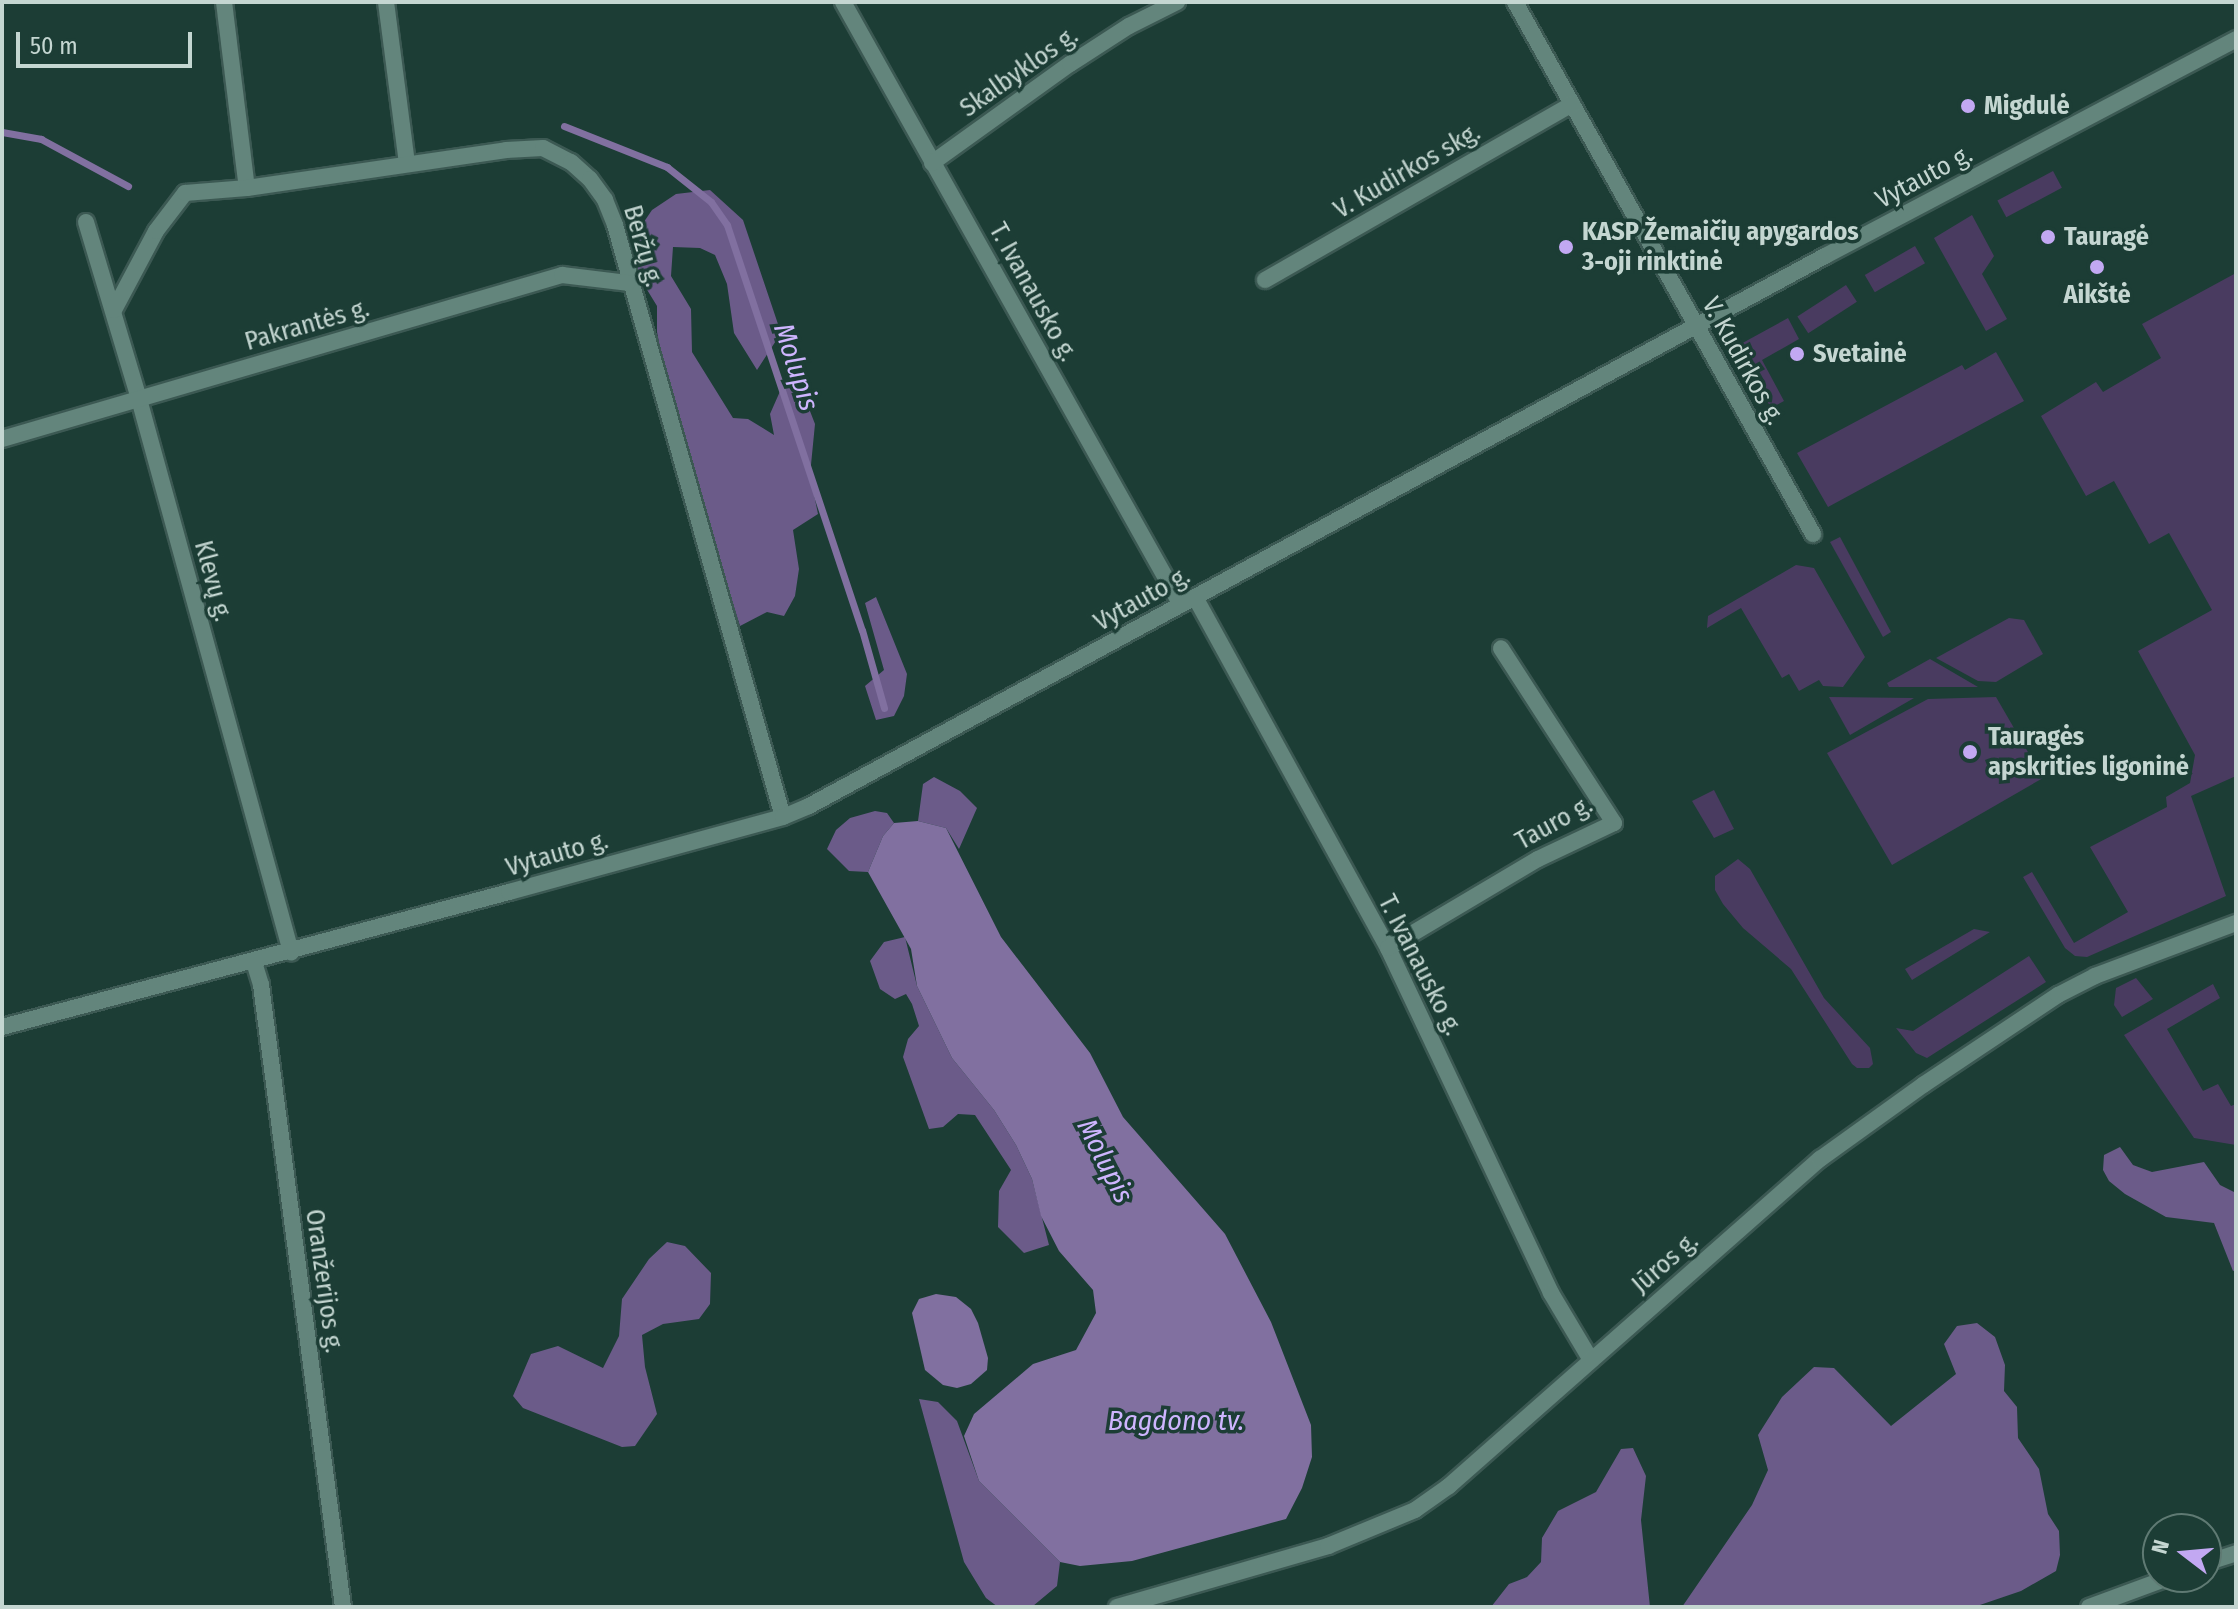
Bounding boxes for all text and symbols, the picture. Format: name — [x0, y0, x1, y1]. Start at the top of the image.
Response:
scale bar — [20, 16, 196, 66]
street label: Skalbyklos g. — [954, 20, 1084, 124]
text: 50 m — [30, 32, 78, 60]
place label: Migdulė — [1984, 90, 2070, 122]
marker: Migdulė — [1959, 97, 1977, 115]
street label: V. Kudirkos skg. — [1328, 117, 1486, 225]
street label: Vytauto g. — [1870, 139, 1978, 215]
street label: Beržų g. — [617, 202, 669, 290]
place label: KASP Žemaičių apygardos 3-oji rinktinė — [1582, 216, 1859, 278]
street label: T. Ivanausko g. — [982, 217, 1084, 367]
place label: Tauragė — [2064, 221, 2149, 253]
marker: Tauragė — [2039, 228, 2057, 246]
marker: KASP Žemaičių apygardos 3-oji rinktinė — [1557, 238, 1575, 256]
marker: Aikštė — [2088, 258, 2106, 276]
place label: Aikštė — [2063, 279, 2131, 311]
street label: Pakrantės g. — [241, 292, 373, 358]
street label: V. Kudirkos g. — [1695, 292, 1791, 430]
water label: Molupis — [766, 319, 826, 415]
place label: Svetainė — [1813, 338, 1907, 370]
marker: Svetainė — [1788, 345, 1806, 363]
street label: Klevų g. — [187, 537, 239, 625]
street label: Vytauto g. — [1089, 560, 1195, 638]
place label: Tauragės apskrities ligoninė — [1988, 721, 2189, 782]
marker: Tauragės apskrities ligoninė — [1959, 741, 1981, 763]
street label: Tauro g. — [1510, 789, 1598, 857]
street label: Vytauto g. — [502, 825, 612, 883]
street label: T. Ivanausko g. — [1371, 890, 1469, 1040]
water label: Molupis — [1070, 1113, 1140, 1209]
street label: Oranžerijos g. — [298, 1207, 350, 1355]
street label: Jūros g. — [1625, 1226, 1705, 1300]
water label: Bagdono tv. — [1108, 1404, 1244, 1438]
north arrow — [2142, 1513, 2222, 1593]
text: N — [2146, 1537, 2175, 1557]

